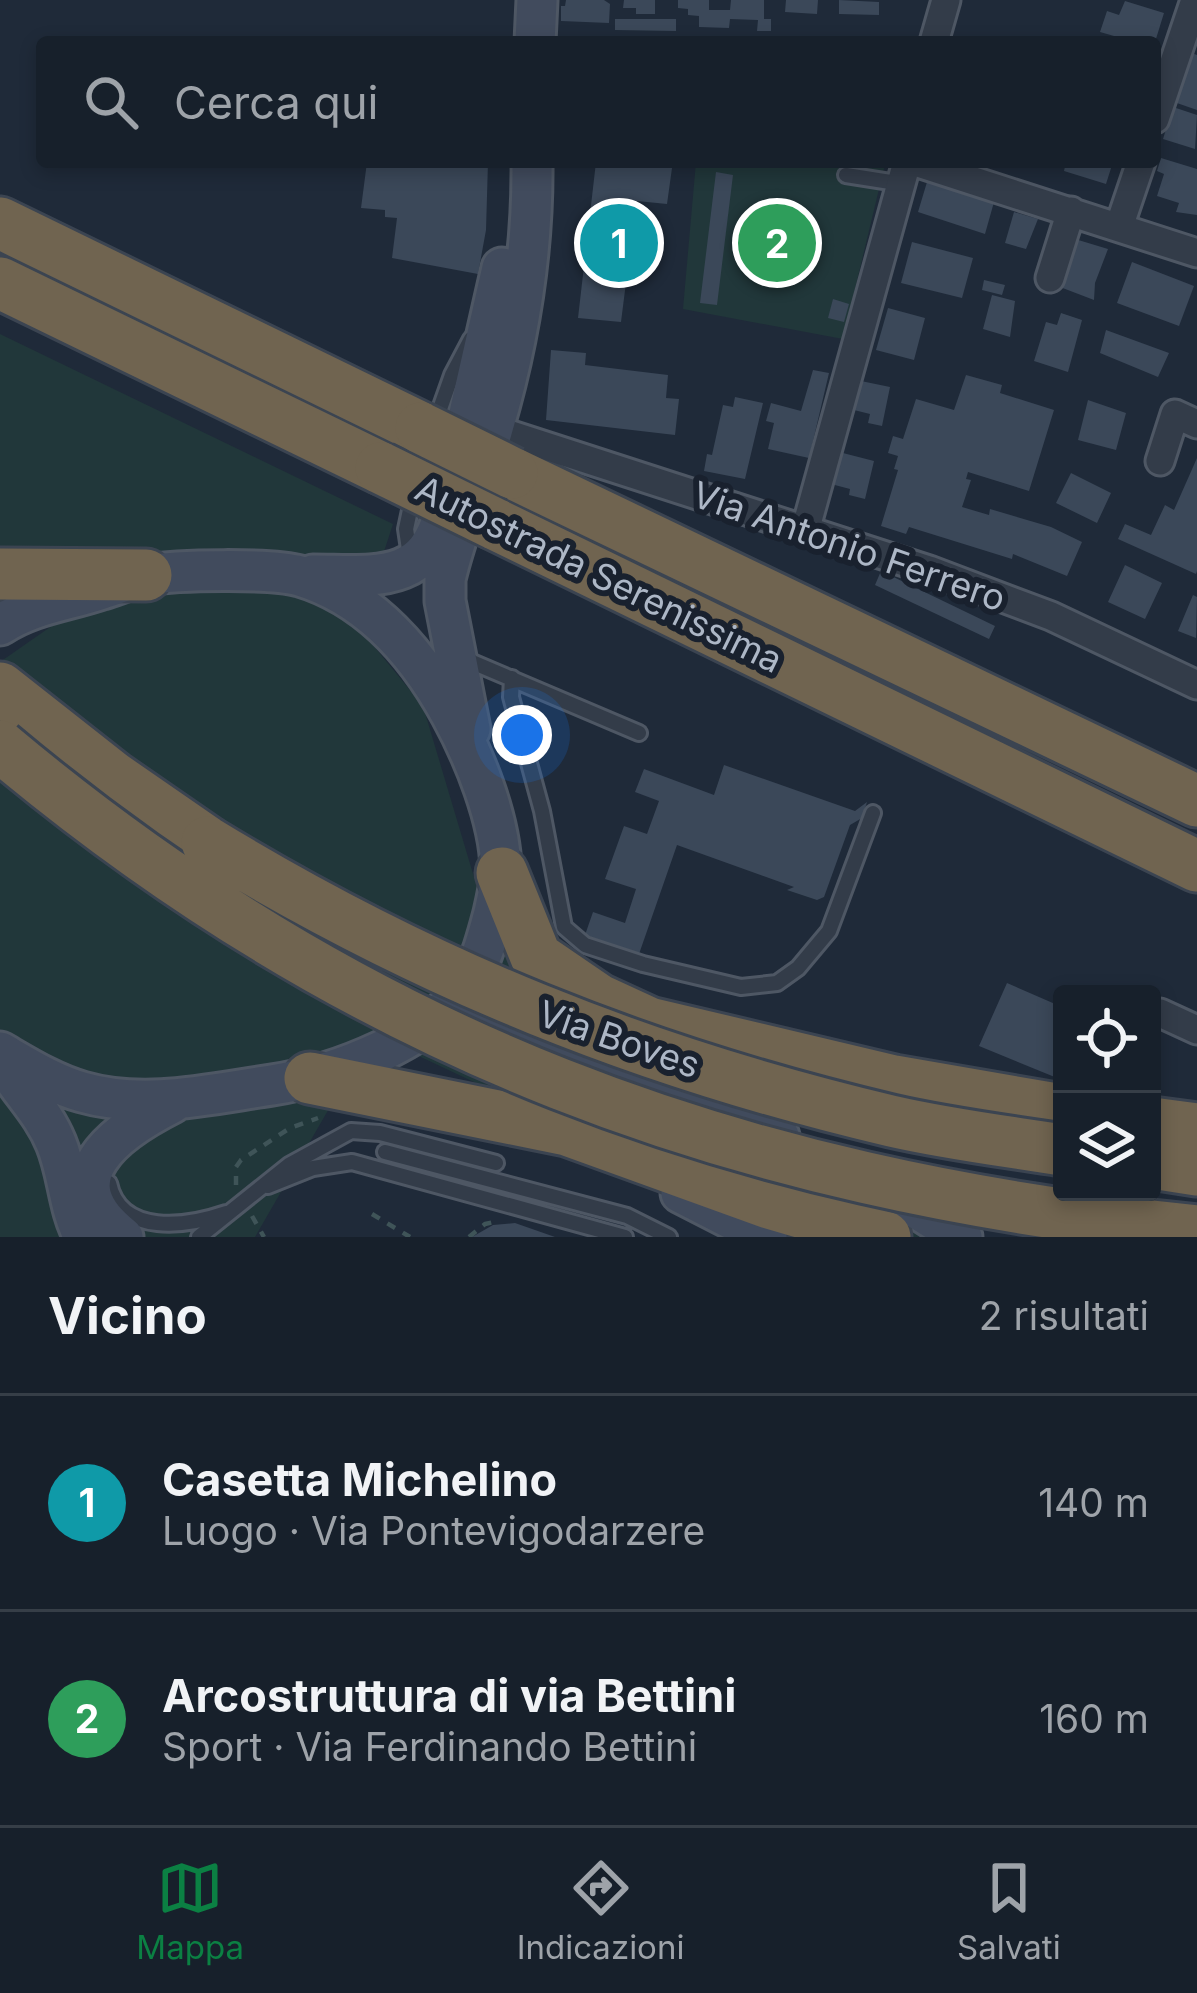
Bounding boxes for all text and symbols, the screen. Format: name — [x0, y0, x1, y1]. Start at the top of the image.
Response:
search box — [36, 36, 1161, 168]
icon: search — [78, 69, 144, 135]
text: Cerca qui — [174, 75, 378, 130]
pin: 1 — [580, 198, 658, 288]
pin: 2 — [738, 198, 816, 288]
street label: Autostrada Serenissima — [408, 466, 790, 682]
street label: Via Antonio Ferrero — [687, 472, 1011, 620]
your location — [492, 705, 552, 765]
map controls — [1053, 985, 1161, 1201]
button: locate — [1053, 985, 1161, 1093]
street label: Via Boves — [532, 991, 706, 1087]
button: layers — [1053, 1093, 1161, 1201]
text: Vicino — [48, 1285, 207, 1346]
text: 2 risultati — [979, 1292, 1149, 1339]
text: Casetta Michelino — [162, 1452, 557, 1507]
text: 1 — [79, 1479, 95, 1526]
text: 140 m — [1038, 1479, 1149, 1526]
text: Luogo · Via Pontevigodarzere — [162, 1507, 705, 1554]
text: Arcostruttura di via Bettini — [162, 1668, 736, 1723]
text: 2 — [75, 1695, 99, 1742]
text: 160 m — [1039, 1695, 1149, 1742]
text: Sport · Via Ferdinando Bettini — [162, 1723, 697, 1770]
tab: Mappa — [136, 1855, 244, 1967]
tab: Indicazioni — [517, 1855, 684, 1967]
tab: Salvati — [957, 1855, 1061, 1967]

